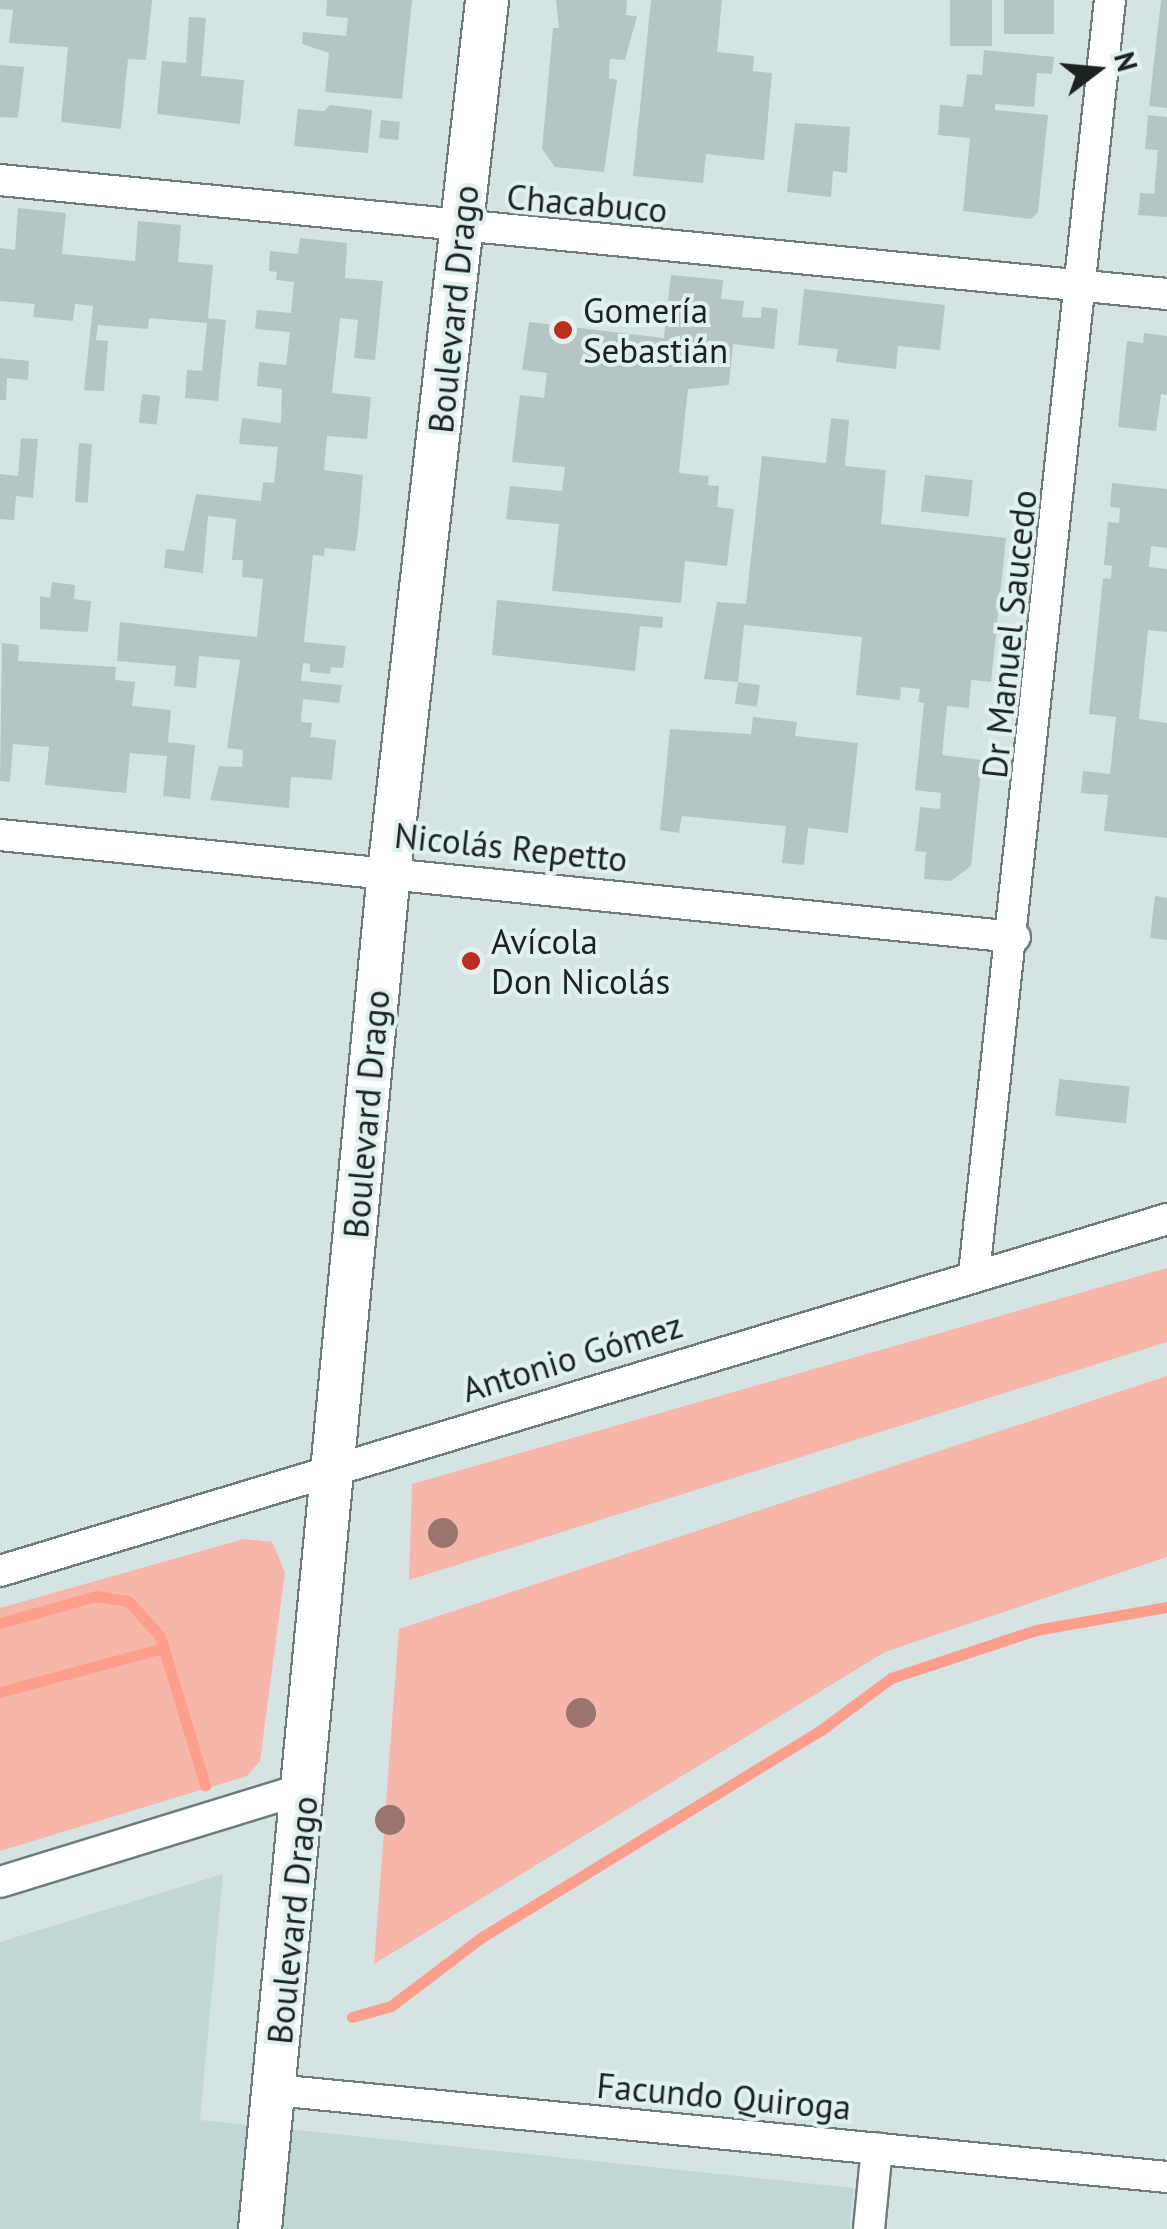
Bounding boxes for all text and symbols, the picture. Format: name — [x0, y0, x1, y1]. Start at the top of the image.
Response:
north arrow — [1047, 20, 1147, 120]
text: N — [1106, 48, 1147, 76]
street label: Chacabuco — [505, 175, 669, 231]
street label: Boulevard Drago — [419, 183, 487, 435]
place label: Gomería Sebastián — [583, 289, 728, 371]
marker: Gomería Sebastián — [552, 319, 574, 341]
street label: Dr Manuel Saucedo — [973, 488, 1045, 780]
street label: Nicolás Repetto — [392, 814, 630, 880]
place label: Avícola Don Nicolás — [491, 920, 670, 1002]
marker: Avícola Don Nicolás — [460, 950, 482, 972]
street label: Boulevard Drago — [334, 988, 398, 1240]
street label: Antonio Gómez — [457, 1304, 687, 1410]
street label: Boulevard Drago — [258, 1794, 326, 2046]
street label: Facundo Quiroga — [595, 2064, 853, 2128]

